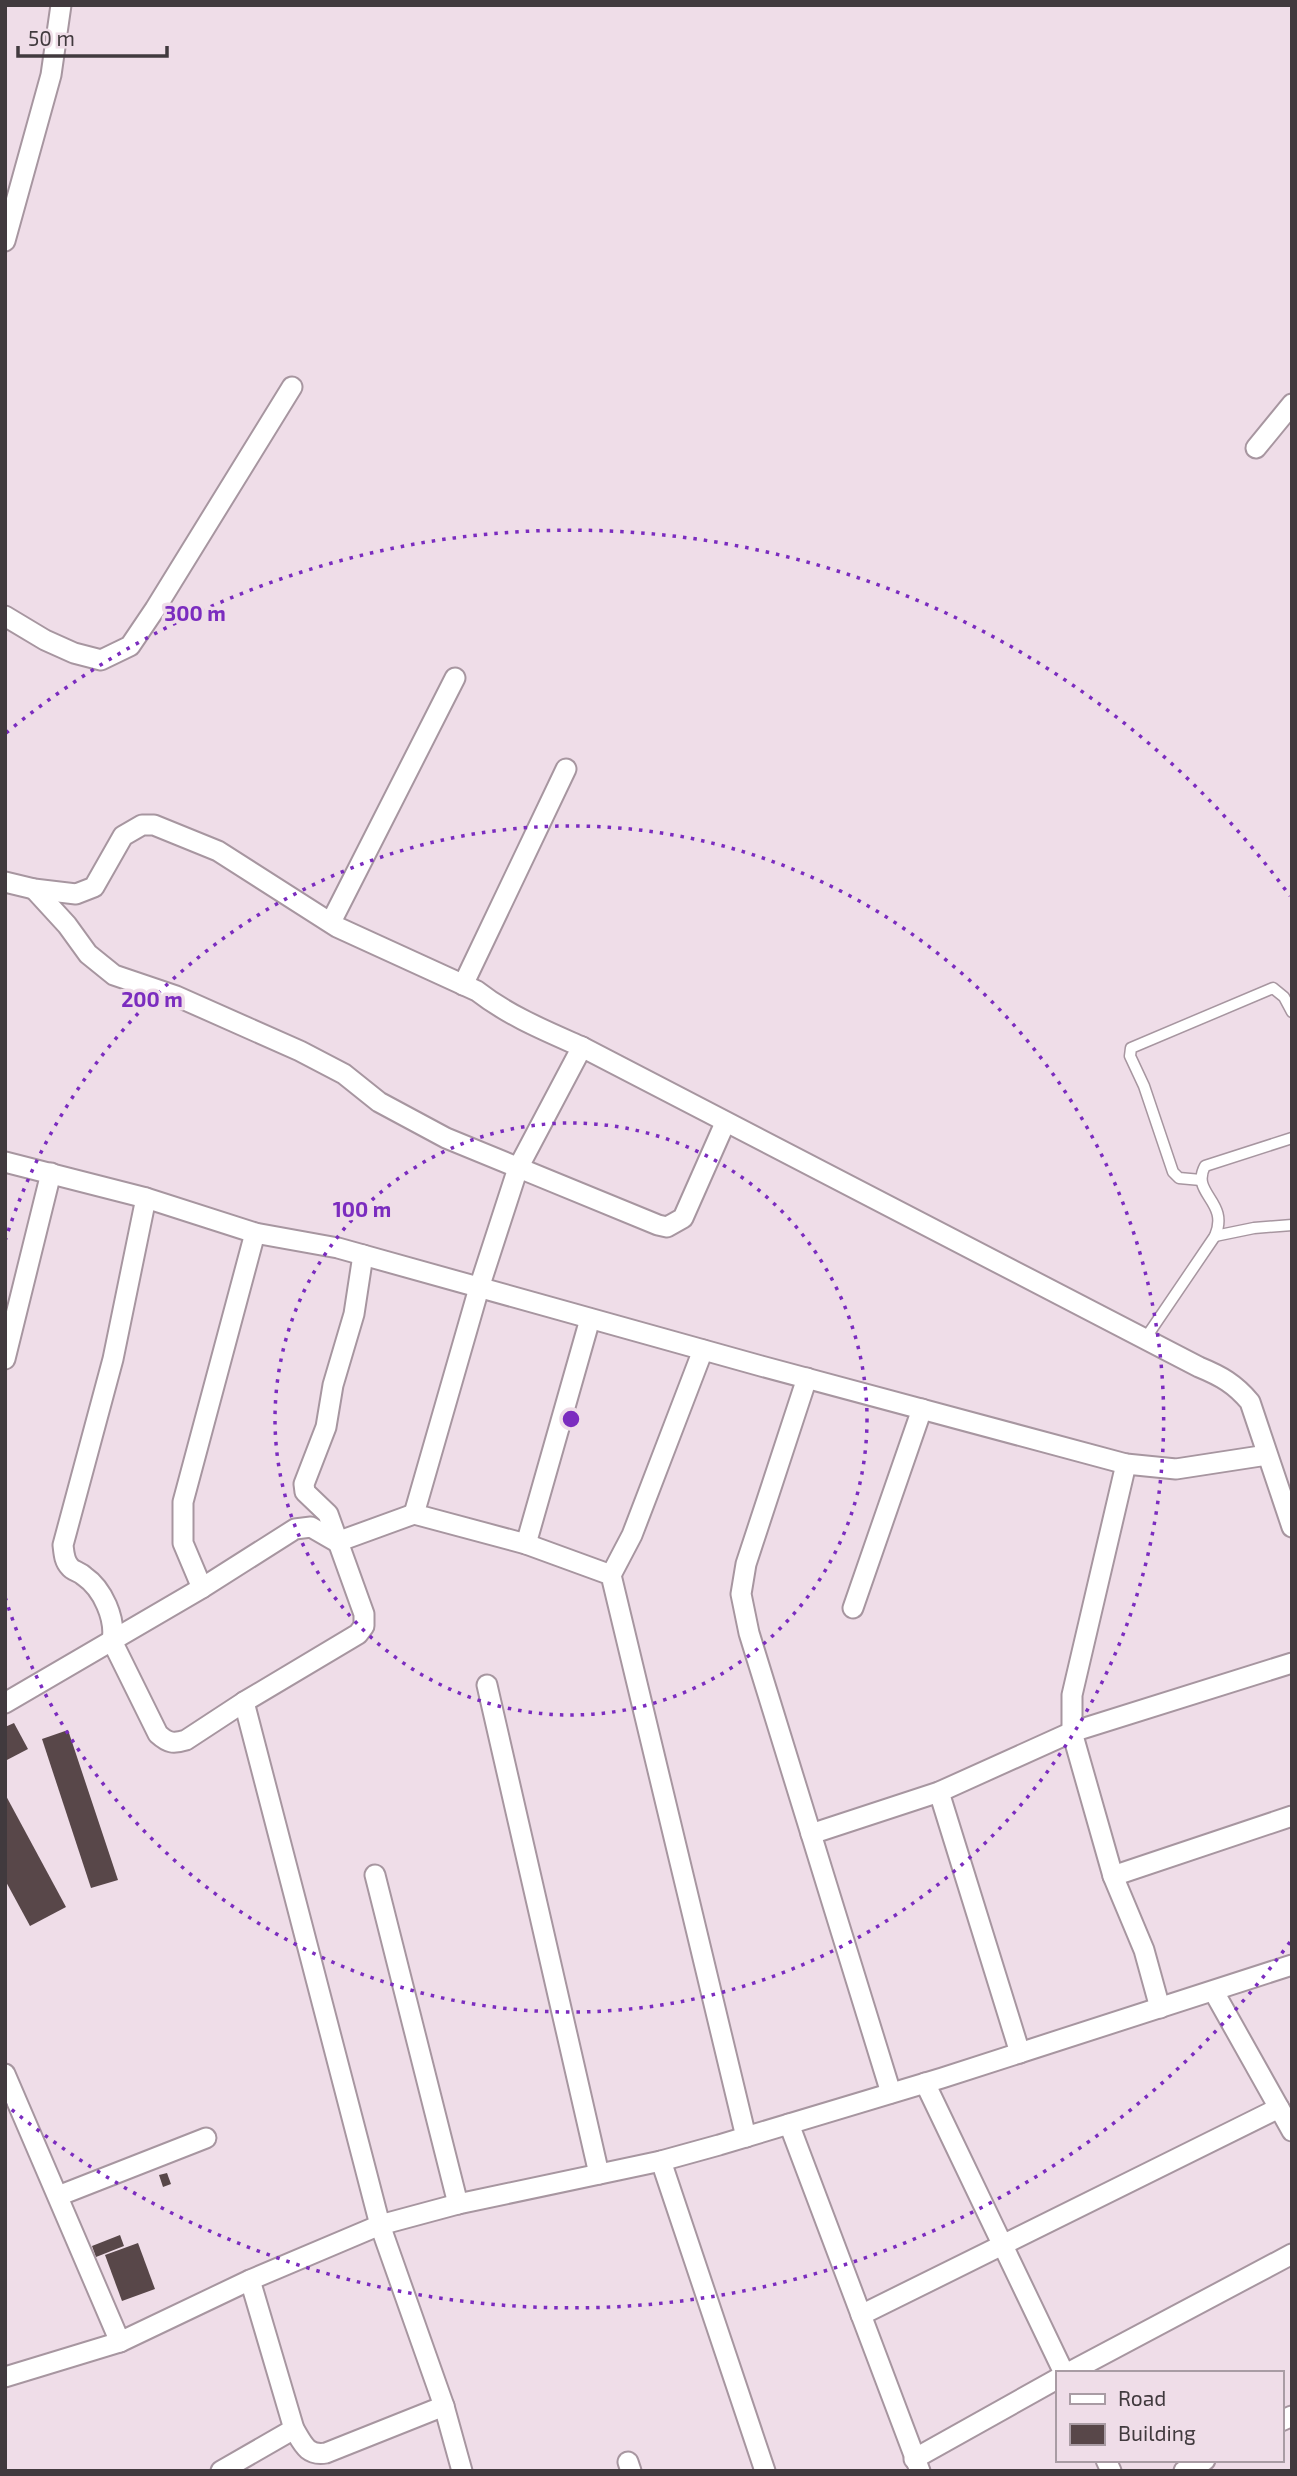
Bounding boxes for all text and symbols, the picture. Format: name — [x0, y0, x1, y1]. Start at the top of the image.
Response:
scale bar — [18, 14, 166, 58]
text: 50 m — [28, 25, 75, 50]
text: 300 m — [164, 600, 226, 625]
text: 200 m — [121, 986, 183, 1011]
text: 100 m — [333, 1196, 391, 1221]
centre of rings — [559, 1407, 583, 1431]
legend — [1056, 2371, 1283, 2462]
text: Road — [1118, 2385, 1166, 2410]
text: Building — [1118, 2420, 1196, 2445]

